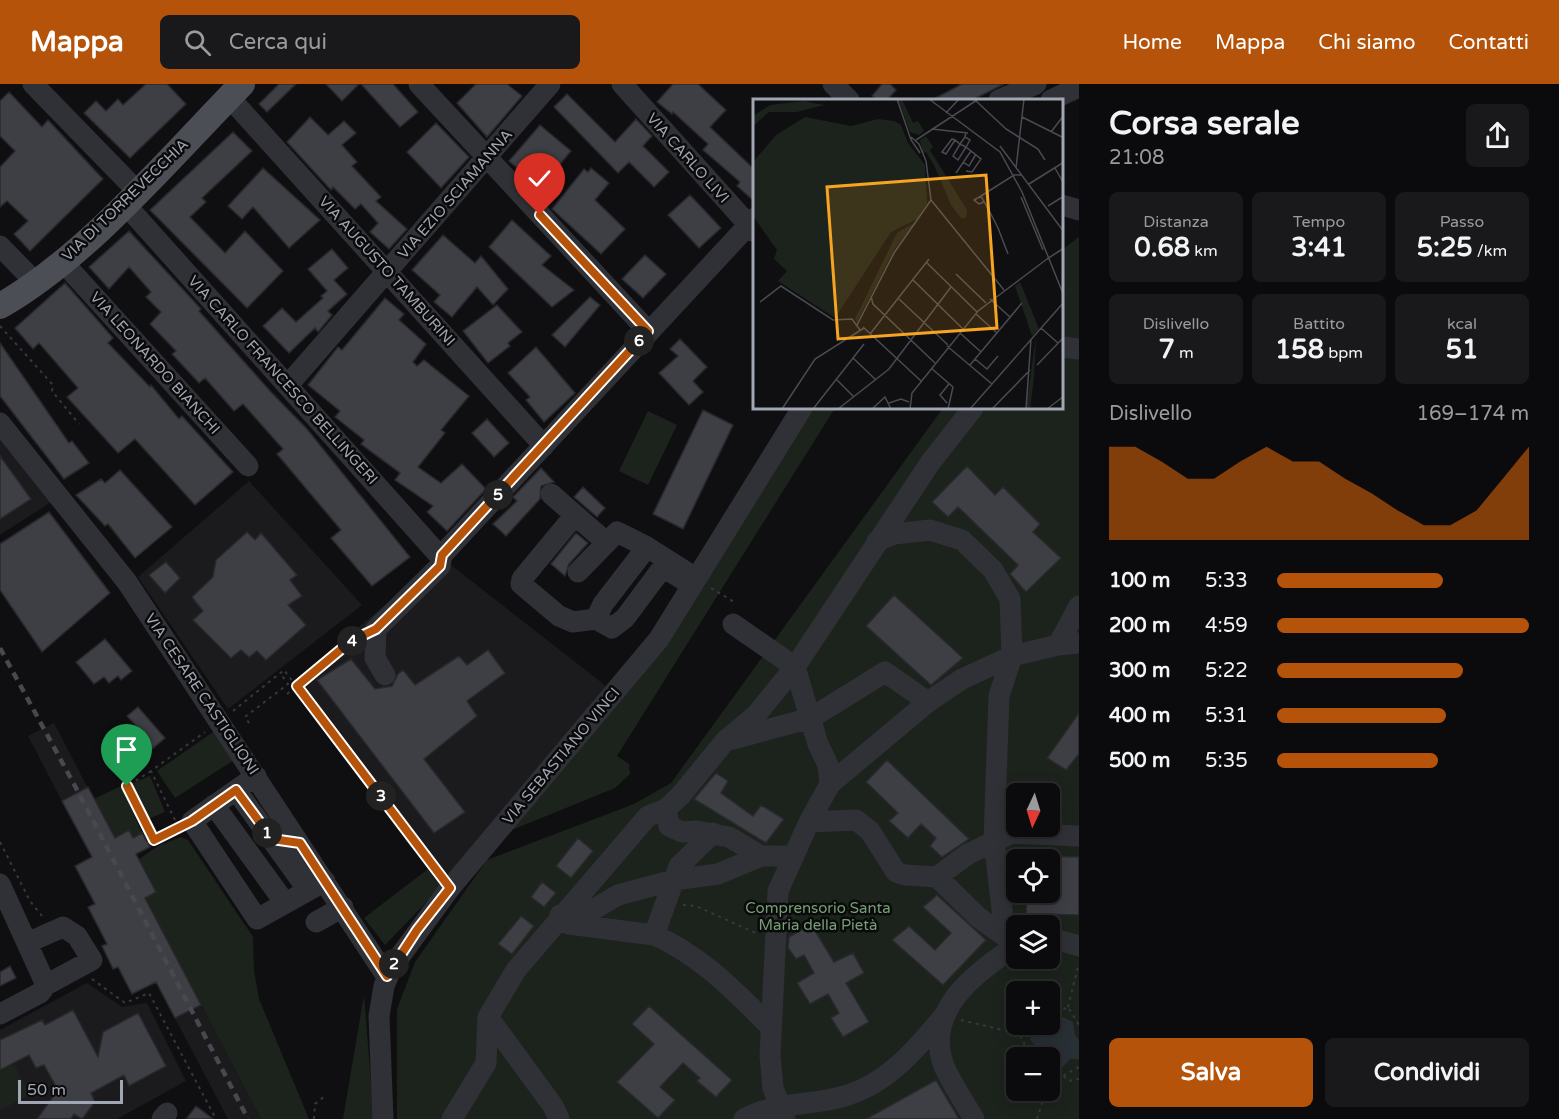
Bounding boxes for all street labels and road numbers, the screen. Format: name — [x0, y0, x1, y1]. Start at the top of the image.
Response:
street label: VIA CARLO LIVI — [643, 109, 733, 207]
street label: VIA EZIO SCIAMANNA — [394, 126, 516, 262]
street label: VIA DI TORREVECCHIA — [58, 135, 192, 265]
street label: VIA AUGUSTO TAMBURINI — [315, 192, 459, 350]
street label: VIA CARLO FRANCESCO BELLINGERI — [184, 272, 382, 488]
street label: VIA LEONARDO BIANCHI — [86, 288, 224, 438]
street label: VIA CESARE CASTIGLIONI — [141, 610, 263, 778]
street label: VIA SEBASTIANO VINCI — [498, 684, 624, 828]

